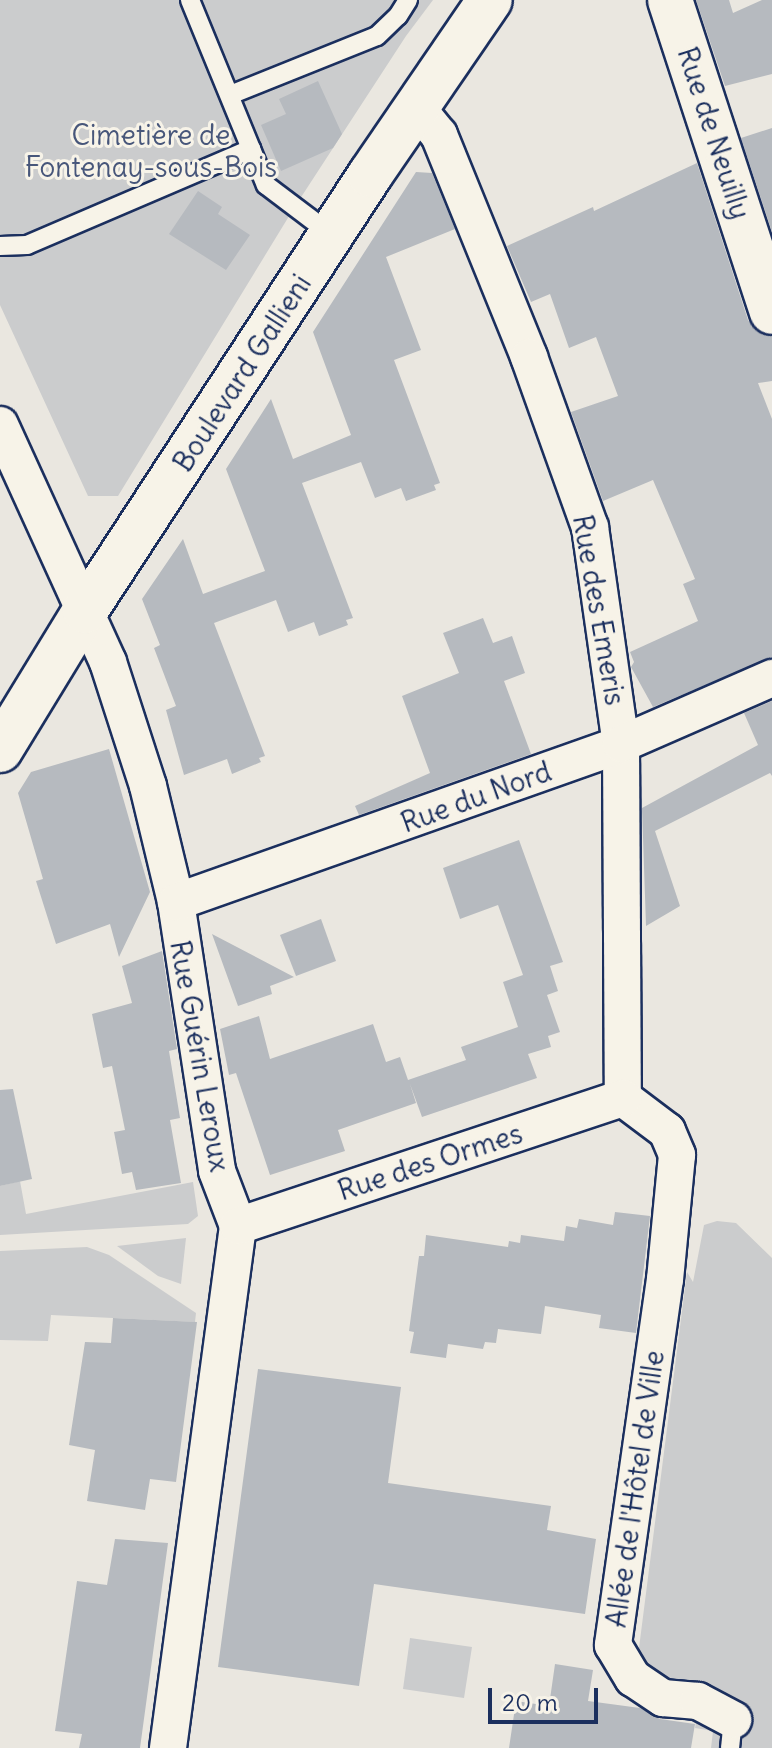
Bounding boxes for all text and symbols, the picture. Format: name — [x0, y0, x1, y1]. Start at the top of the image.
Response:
street label: Rue de Neuilly — [670, 43, 758, 223]
park label: Cimetière de Fontenay-sous-Bois — [25, 118, 277, 184]
street label: Boulevard Gallieni — [166, 268, 318, 478]
street label: Rue des Emeris — [566, 512, 632, 708]
street label: Rue du Nord — [396, 754, 556, 840]
street label: Rue Guérin Leroux — [163, 938, 237, 1174]
street label: Rue des Ormes — [334, 1116, 526, 1208]
street label: Allée de l'Hôtel de Ville — [599, 1348, 671, 1630]
scale bar — [492, 1672, 602, 1722]
text: 20 m — [502, 1687, 558, 1717]

